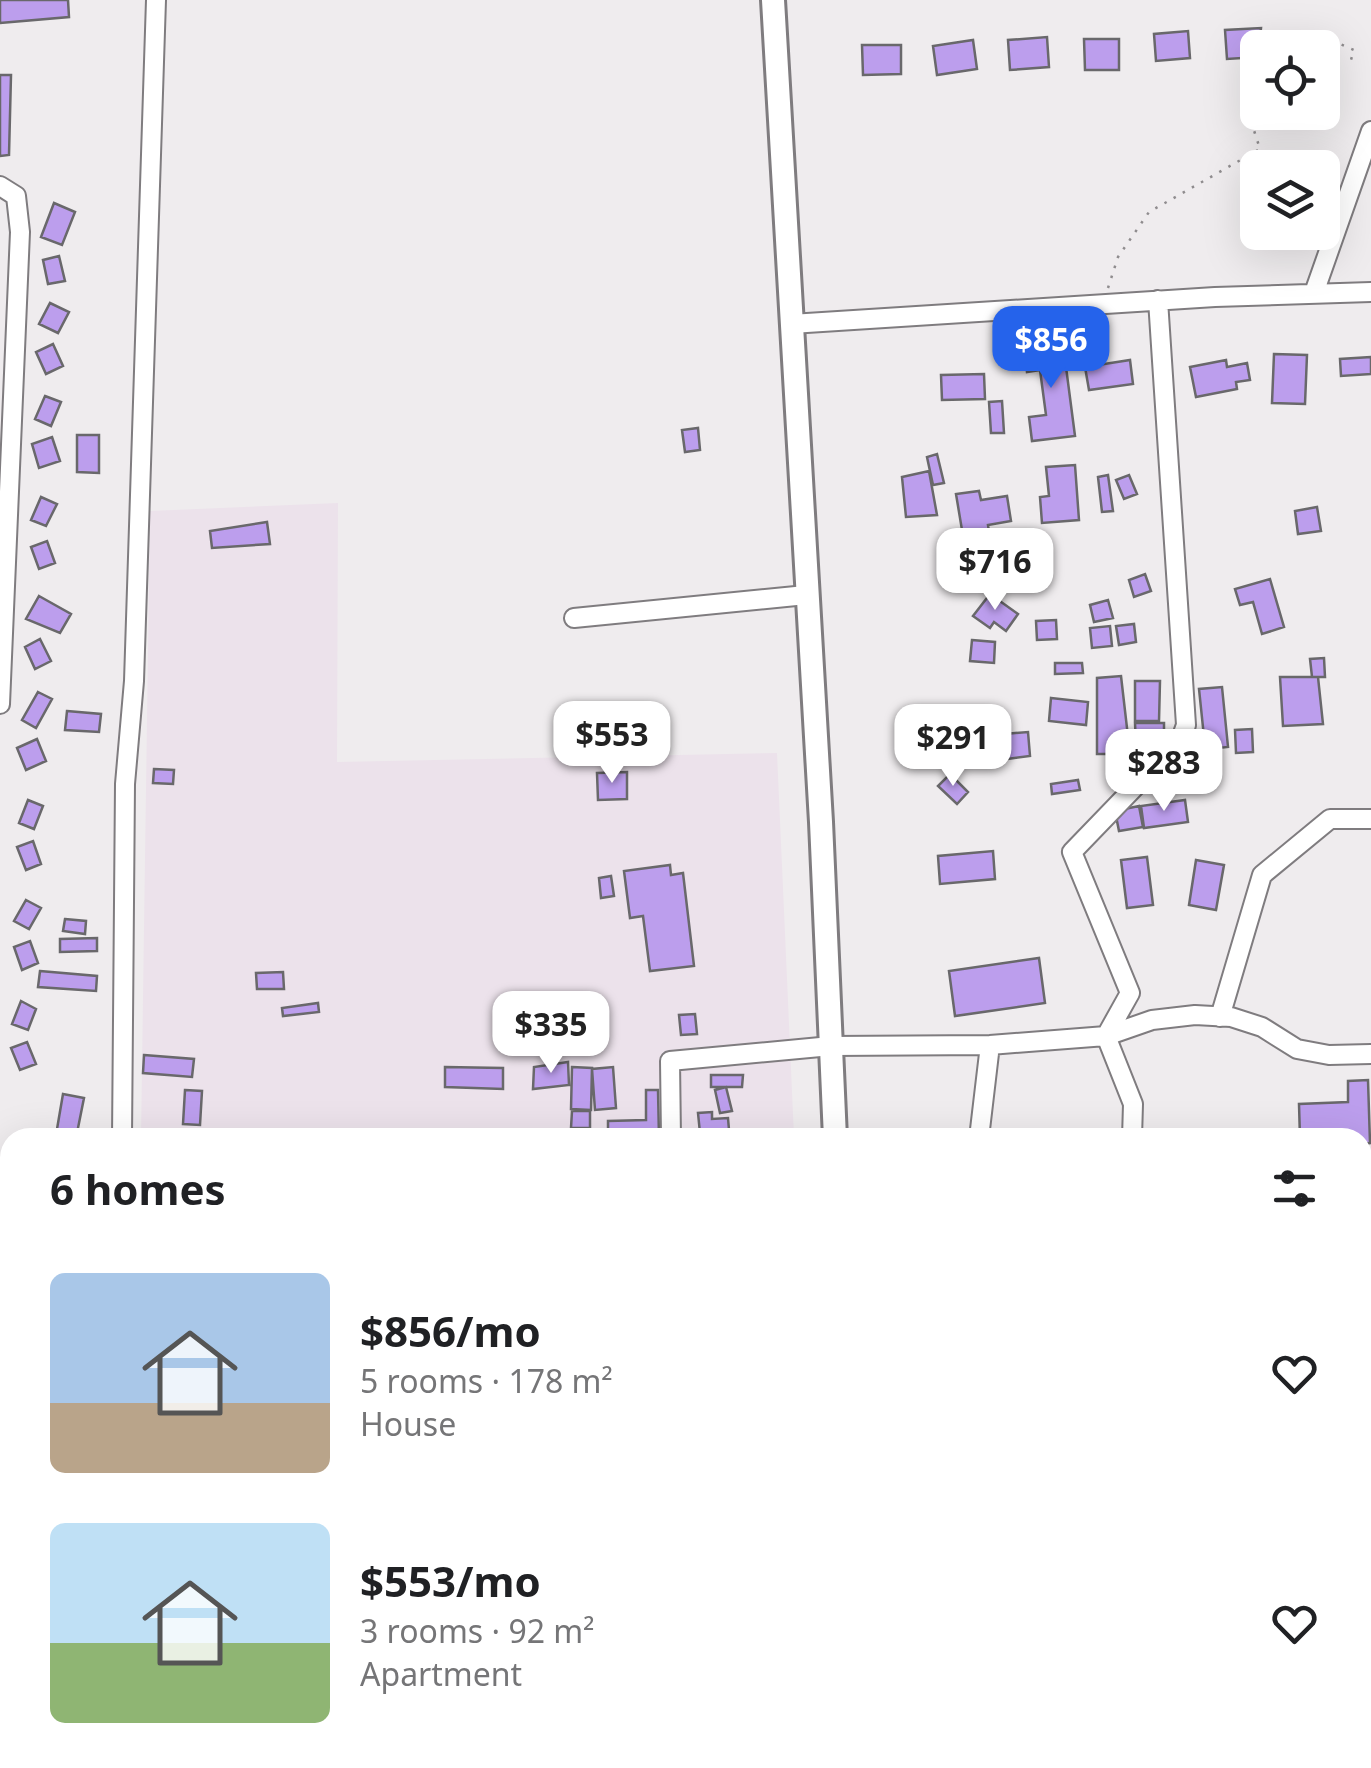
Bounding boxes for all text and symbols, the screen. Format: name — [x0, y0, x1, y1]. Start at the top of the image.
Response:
map controls — [1240, 30, 1340, 250]
button: locate — [1240, 30, 1340, 130]
button: layers — [1240, 150, 1340, 250]
pin: $856 — [992, 306, 1110, 391]
text: $856 — [1014, 317, 1088, 360]
pin: $716 — [936, 528, 1054, 613]
text: $716 — [958, 539, 1032, 582]
pin: $553 — [553, 701, 671, 786]
pin: $291 — [894, 704, 1012, 789]
text: $553 — [575, 712, 649, 755]
text: $291 — [916, 715, 990, 758]
pin: $283 — [1105, 729, 1223, 814]
text: $283 — [1127, 740, 1201, 783]
pin: $335 — [492, 991, 610, 1076]
text: $335 — [514, 1002, 588, 1045]
text: 6 homes — [50, 1160, 226, 1217]
icon: filters — [1267, 1161, 1322, 1216]
text: $856/mo — [360, 1302, 541, 1359]
icon: home — [130, 1313, 250, 1433]
icon: heart — [1267, 1346, 1322, 1401]
text: 5 rooms · 178 m² — [360, 1359, 613, 1402]
text: House — [360, 1402, 456, 1445]
text: $553/mo — [360, 1552, 541, 1609]
icon: home — [130, 1563, 250, 1683]
icon: heart — [1267, 1596, 1322, 1651]
text: 3 rooms · 92 m² — [360, 1609, 594, 1652]
text: Apartment — [360, 1652, 522, 1695]

